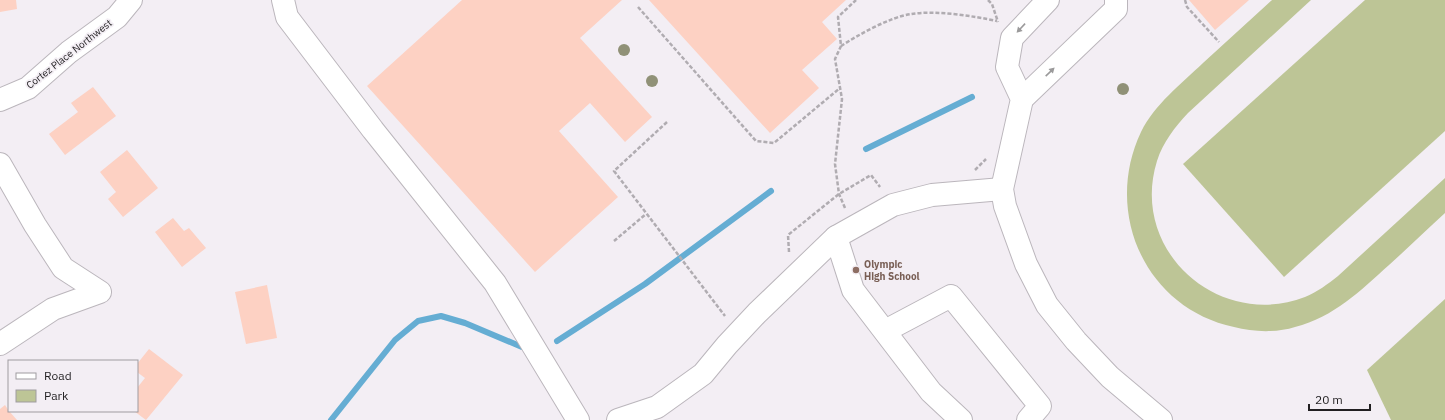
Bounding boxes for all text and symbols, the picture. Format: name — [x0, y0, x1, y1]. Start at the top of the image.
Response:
street label: Cortez Place Northwest — [23, 16, 115, 92]
one-way arrow — [1016, 23, 1025, 33]
one-way arrow — [1045, 67, 1055, 77]
place label: Olympic High School — [864, 258, 920, 283]
marker: Olympic High School — [851, 265, 861, 275]
legend — [8, 360, 138, 412]
text: Road — [44, 368, 72, 383]
scale bar — [1309, 386, 1370, 412]
text: Park — [44, 388, 69, 403]
text: 20 m — [1315, 392, 1343, 407]

